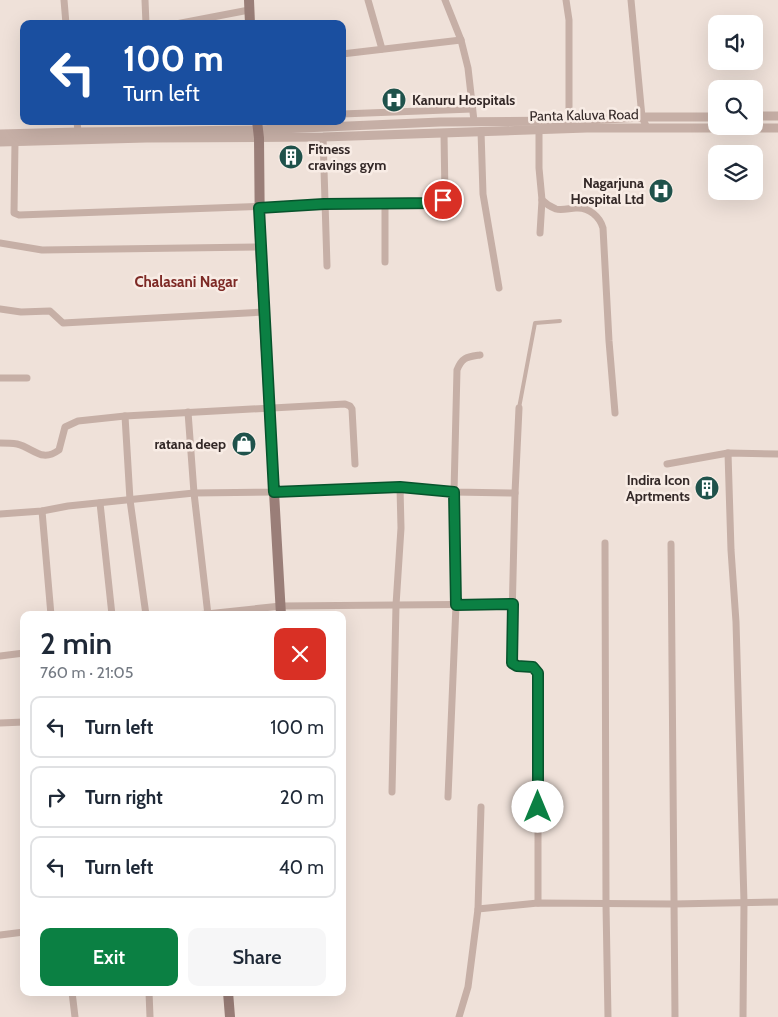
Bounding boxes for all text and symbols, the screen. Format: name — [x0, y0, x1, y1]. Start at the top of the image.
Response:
map controls — [708, 15, 763, 200]
button: sound — [708, 15, 763, 70]
text: 100 m — [123, 37, 224, 80]
icon: left — [40, 40, 105, 105]
text: Turn left — [123, 80, 200, 107]
button: search — [708, 80, 763, 135]
hospital icon: Kanuru Hospitals — [381, 87, 407, 113]
place label: Kanuru Hospitals — [412, 91, 515, 109]
street label: Panta Kaluva Road — [529, 105, 639, 125]
place label: Fitness cravings gym — [308, 140, 386, 174]
building icon: Fitness cravings gym — [278, 144, 304, 170]
button: layers — [708, 145, 763, 200]
place label: Nagarjuna Hospital Ltd — [571, 174, 644, 208]
hospital icon: Nagarjuna Hospital Ltd — [648, 178, 674, 204]
pin — [422, 179, 464, 221]
icon: arrive — [429, 186, 457, 214]
district label: Chalasani Nagar — [134, 273, 238, 291]
shop icon: ratana deep — [231, 431, 257, 457]
place label: ratana deep — [155, 435, 226, 453]
place label: Indira Icon Aprtments — [626, 471, 690, 505]
building icon: Indira Icon Aprtments — [694, 475, 720, 501]
text: 2 min — [40, 625, 112, 662]
button: close — [274, 628, 326, 680]
text: 760 m · 21:05 — [40, 663, 133, 682]
icon: left — [42, 713, 70, 741]
text: Turn left — [85, 716, 153, 739]
text: 100 m — [270, 716, 324, 739]
position arrow — [511, 780, 563, 832]
icon: right — [42, 783, 70, 811]
text: Turn right — [85, 786, 163, 809]
text: 20 m — [280, 786, 324, 809]
icon: left — [42, 853, 70, 881]
text: Turn left — [85, 856, 153, 879]
text: 40 m — [279, 856, 324, 879]
button: Exit — [40, 928, 178, 986]
button: Share — [188, 928, 326, 986]

